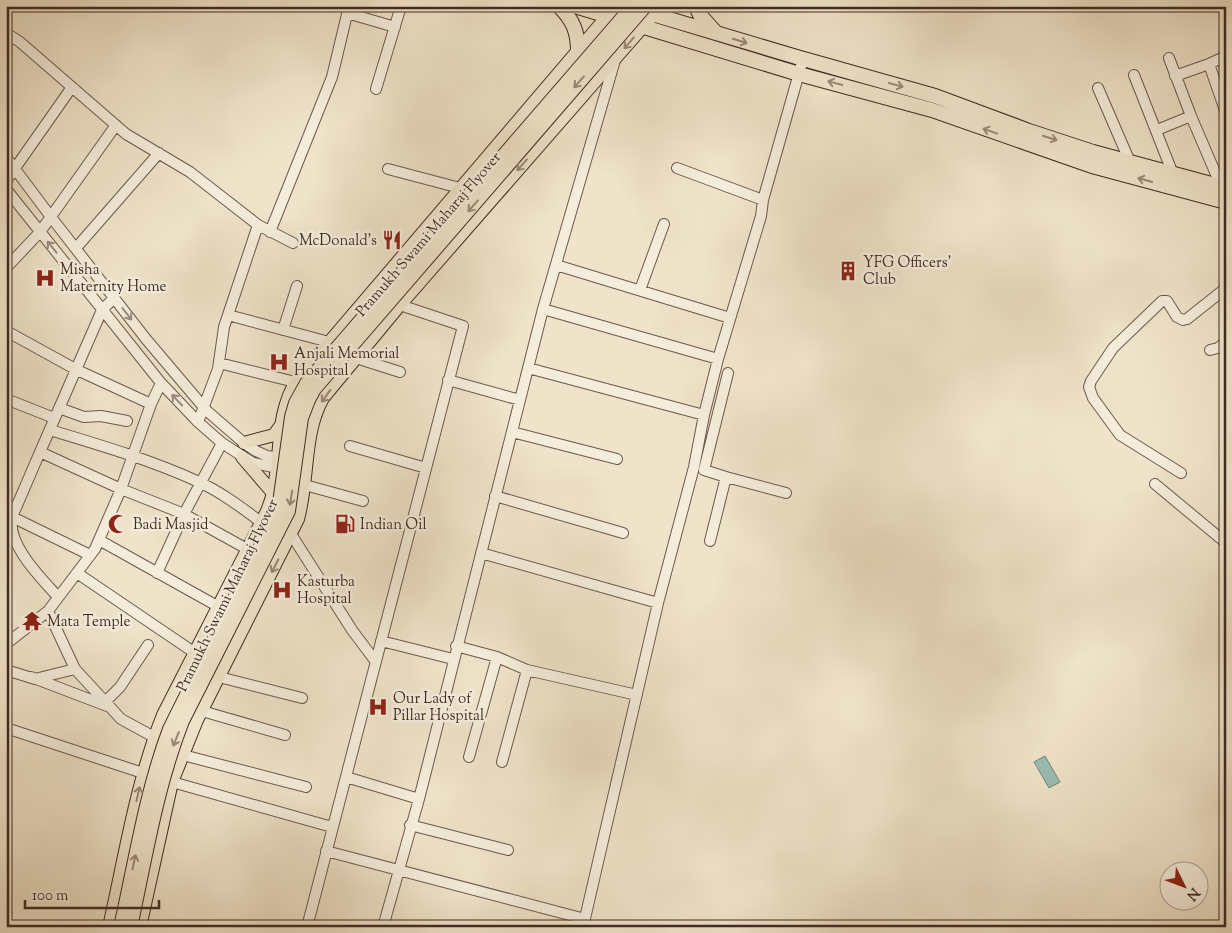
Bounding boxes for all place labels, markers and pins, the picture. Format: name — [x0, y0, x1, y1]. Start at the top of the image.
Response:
restaurant icon: McDonald's — [381, 229, 403, 251]
place label: McDonald's — [299, 231, 377, 252]
place label: YFG Officers' Club — [863, 253, 952, 291]
place label: Misha Maternity Home — [60, 260, 166, 298]
building icon: YFG Officers' Club — [837, 260, 859, 282]
hospital icon: Misha Maternity Home — [34, 267, 56, 289]
place label: Anjali Memorial Hospital — [294, 344, 400, 382]
hospital icon: Anjali Memorial Hospital — [268, 351, 290, 373]
mosque icon: Badi Masjid — [107, 513, 129, 535]
fuel station icon: Indian Oil — [334, 513, 356, 535]
place label: Badi Masjid — [133, 515, 209, 536]
place label: Indian Oil — [360, 515, 427, 536]
place label: Kasturba Hospital — [297, 572, 355, 610]
hospital icon: Kasturba Hospital — [271, 579, 293, 601]
temple icon: Mata Temple — [21, 610, 43, 632]
place label: Mata Temple — [47, 612, 131, 633]
place label: Our Lady of Pillar Hospital — [393, 689, 484, 727]
hospital icon: Our Lady of Pillar Hospital — [367, 696, 389, 718]

